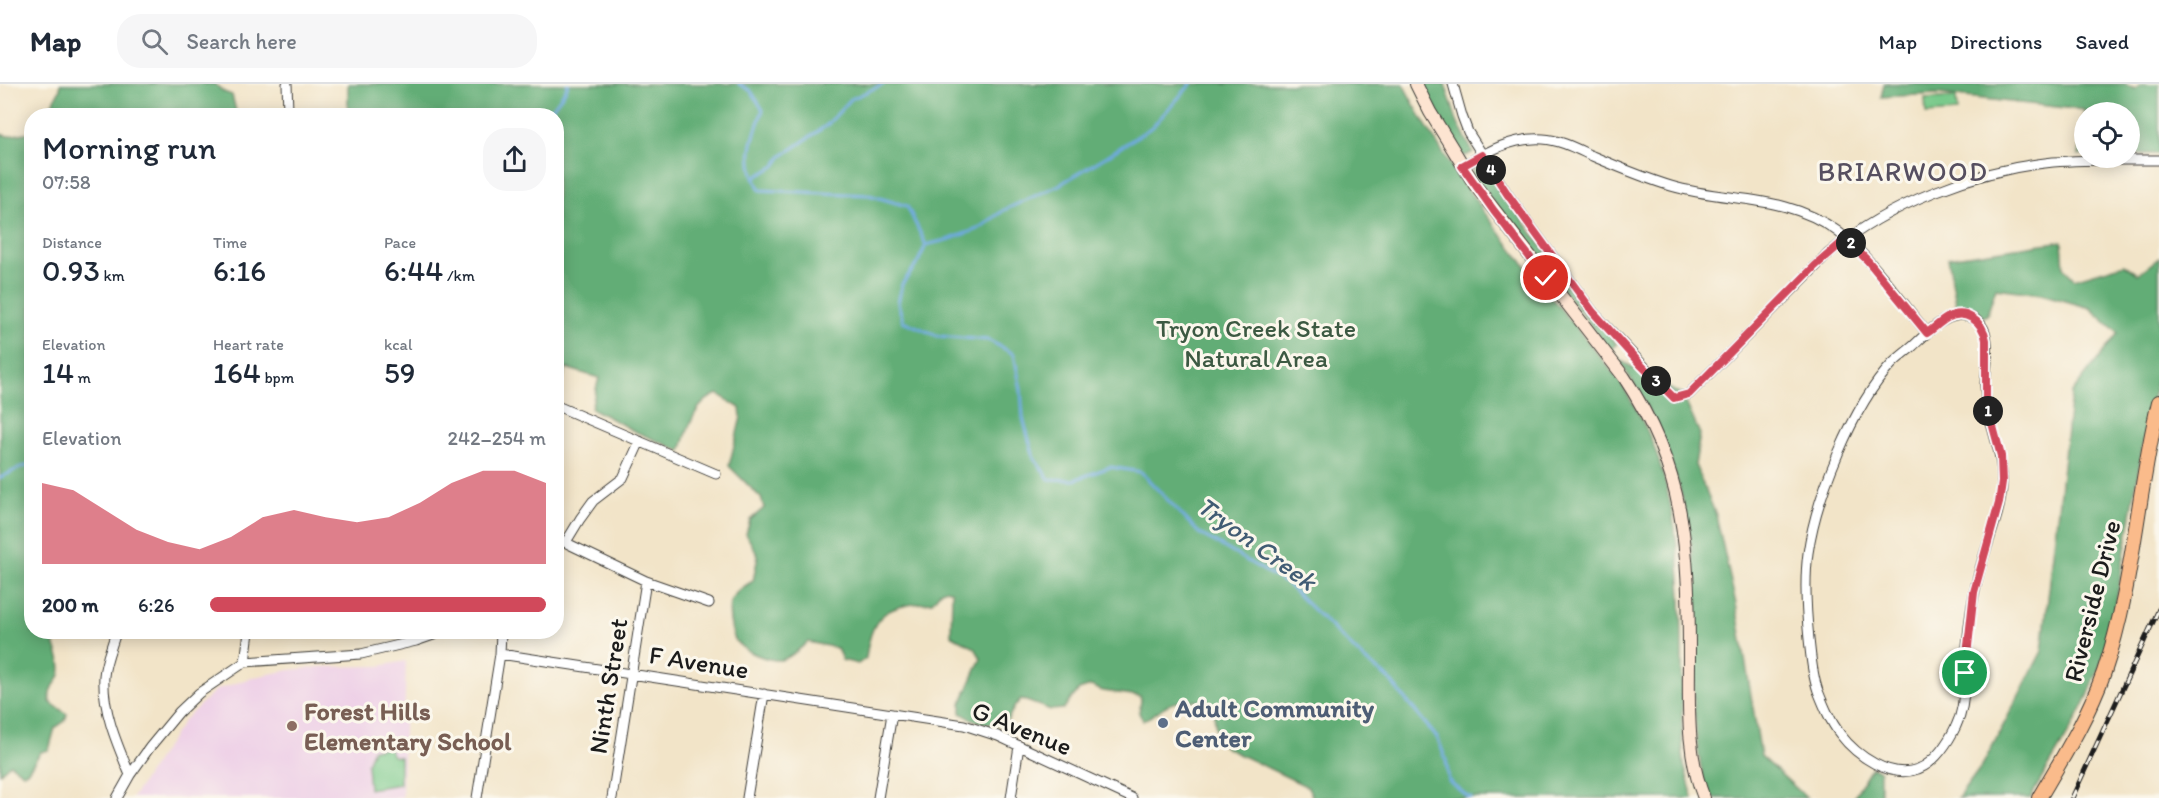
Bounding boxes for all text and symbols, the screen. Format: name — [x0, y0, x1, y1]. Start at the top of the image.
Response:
search box — [117, 14, 537, 68]
text: Map — [30, 24, 81, 58]
icon: search — [138, 25, 171, 58]
text: Search here — [186, 28, 297, 55]
text: Map — [1879, 29, 1917, 54]
text: Directions — [1950, 29, 2042, 54]
text: Saved — [2075, 29, 2129, 54]
map controls — [2074, 102, 2140, 168]
button: locate — [2074, 102, 2140, 168]
text: Morning run — [42, 128, 217, 167]
button: share — [483, 128, 546, 191]
pin: 4 — [1476, 155, 1506, 185]
district label: BRIARWOOD — [1818, 155, 1988, 188]
text: 4 — [1486, 160, 1496, 179]
text: 07:58 — [42, 170, 91, 194]
pin: 2 — [1836, 228, 1866, 258]
text: Distance — [42, 233, 102, 252]
text: Time — [213, 233, 247, 252]
text: Pace — [384, 233, 416, 252]
text: 2 — [1847, 233, 1855, 252]
text: 0.93 — [42, 252, 100, 289]
text: 6:16 — [213, 252, 266, 289]
text: 6:44 — [384, 252, 443, 289]
pin — [1520, 252, 1571, 303]
icon: check — [1529, 261, 1562, 294]
text: km — [100, 266, 125, 285]
text: /km — [443, 266, 475, 285]
park label: Tryon Creek State Natural Area — [1156, 312, 1356, 374]
text: Elevation — [42, 335, 106, 354]
text: Heart rate — [213, 335, 284, 354]
text: kcal — [384, 335, 412, 354]
text: 14 — [42, 354, 74, 391]
text: 164 — [213, 354, 261, 391]
text: 59 — [384, 354, 415, 391]
pin: 3 — [1641, 366, 1671, 396]
text: m — [74, 368, 91, 387]
text: bpm — [261, 368, 294, 387]
text: 3 — [1652, 371, 1660, 390]
pin: 1 — [1973, 396, 2003, 426]
text: 1 — [1984, 401, 1992, 420]
text: Elevation — [42, 426, 121, 450]
text: 242–254 m — [447, 426, 546, 450]
water label: Tryon Creek — [1191, 489, 1325, 599]
street label: Riverside Drive — [2056, 517, 2128, 685]
text: 200 m — [42, 593, 98, 617]
text: 6:26 — [138, 593, 175, 617]
street label: Ninth Street — [581, 616, 635, 756]
street label: F Avenue — [647, 638, 751, 686]
pin — [1939, 647, 1990, 698]
icon: arrive — [1948, 656, 1981, 689]
place label: Adult Community Center — [1174, 692, 1375, 754]
street label: G Avenue — [967, 693, 1077, 763]
place label: Forest Hills Elementary School — [304, 695, 512, 757]
marker: Adult Community Center — [1156, 716, 1170, 730]
marker: Forest Hills Elementary School — [285, 719, 299, 733]

